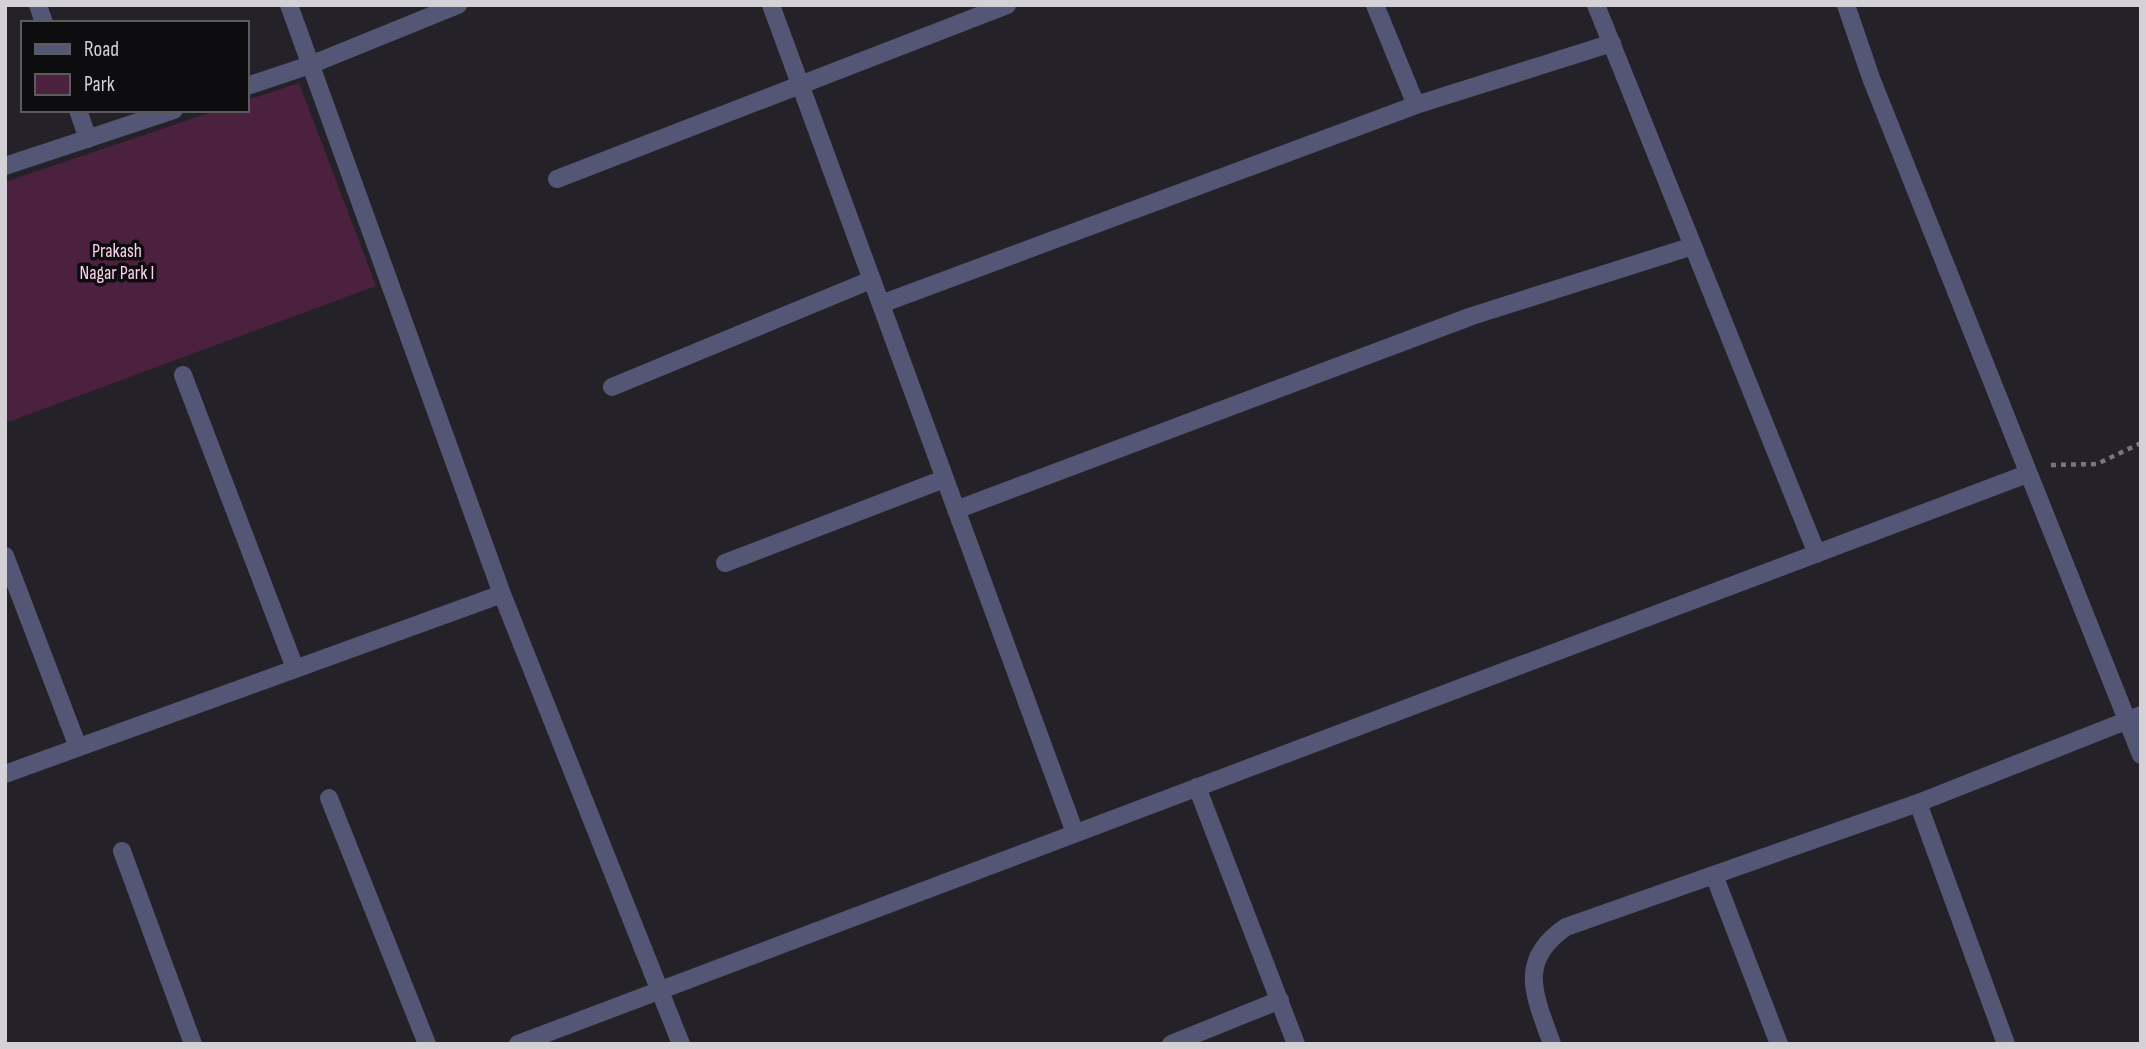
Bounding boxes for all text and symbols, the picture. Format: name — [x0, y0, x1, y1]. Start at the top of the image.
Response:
legend — [21, 21, 248, 112]
text: Road — [84, 37, 119, 62]
text: Park — [84, 72, 115, 97]
park label: Prakash Nagar Park I — [80, 240, 154, 285]

